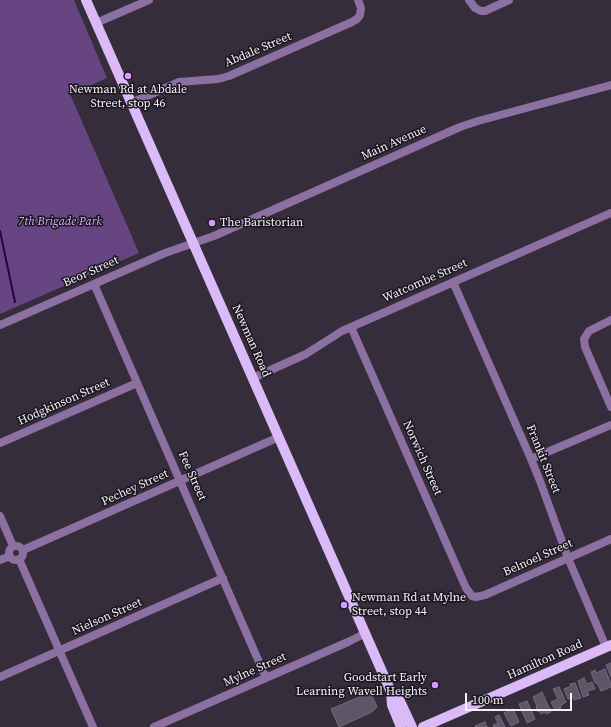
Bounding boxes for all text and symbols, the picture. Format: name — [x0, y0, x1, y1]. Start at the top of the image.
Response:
street label: Abdale Street — [222, 29, 294, 71]
marker: Newman Rd at Abdale Street, stop 46 — [123, 71, 133, 81]
place label: Newman Rd at Abdale Street, stop 46 — [69, 83, 187, 111]
street label: Main Avenue — [359, 122, 429, 164]
park label: 7th Brigade Park — [18, 215, 102, 229]
place label: The Baristorian — [220, 216, 303, 230]
marker: The Baristorian — [207, 218, 217, 228]
street label: Beor Street — [61, 253, 121, 291]
street label: Watcombe Street — [381, 256, 469, 306]
street label: Newman Road — [229, 302, 273, 380]
street label: Hodgkinson Street — [16, 375, 112, 429]
street label: Norwich Street — [399, 419, 445, 497]
street label: Frankit Street — [523, 423, 563, 495]
street label: Fee Street — [175, 449, 209, 503]
street label: Pechey Street — [99, 467, 171, 509]
street label: Belnoel Street — [501, 536, 575, 580]
place label: Newman Rd at Mylne Street, stop 44 — [352, 591, 466, 619]
street label: Nielson Street — [70, 595, 144, 639]
marker: Newman Rd at Mylne Street, stop 44 — [339, 600, 349, 610]
street label: Hamilton Road — [505, 637, 585, 683]
street label: Mylne Street — [221, 650, 289, 690]
place label: Goodstart Early Learning Wavell Heights — [296, 671, 427, 699]
marker: Goodstart Early Learning Wavell Heights — [430, 680, 440, 690]
scale bar — [467, 685, 574, 711]
text: 100 m — [472, 692, 504, 708]

